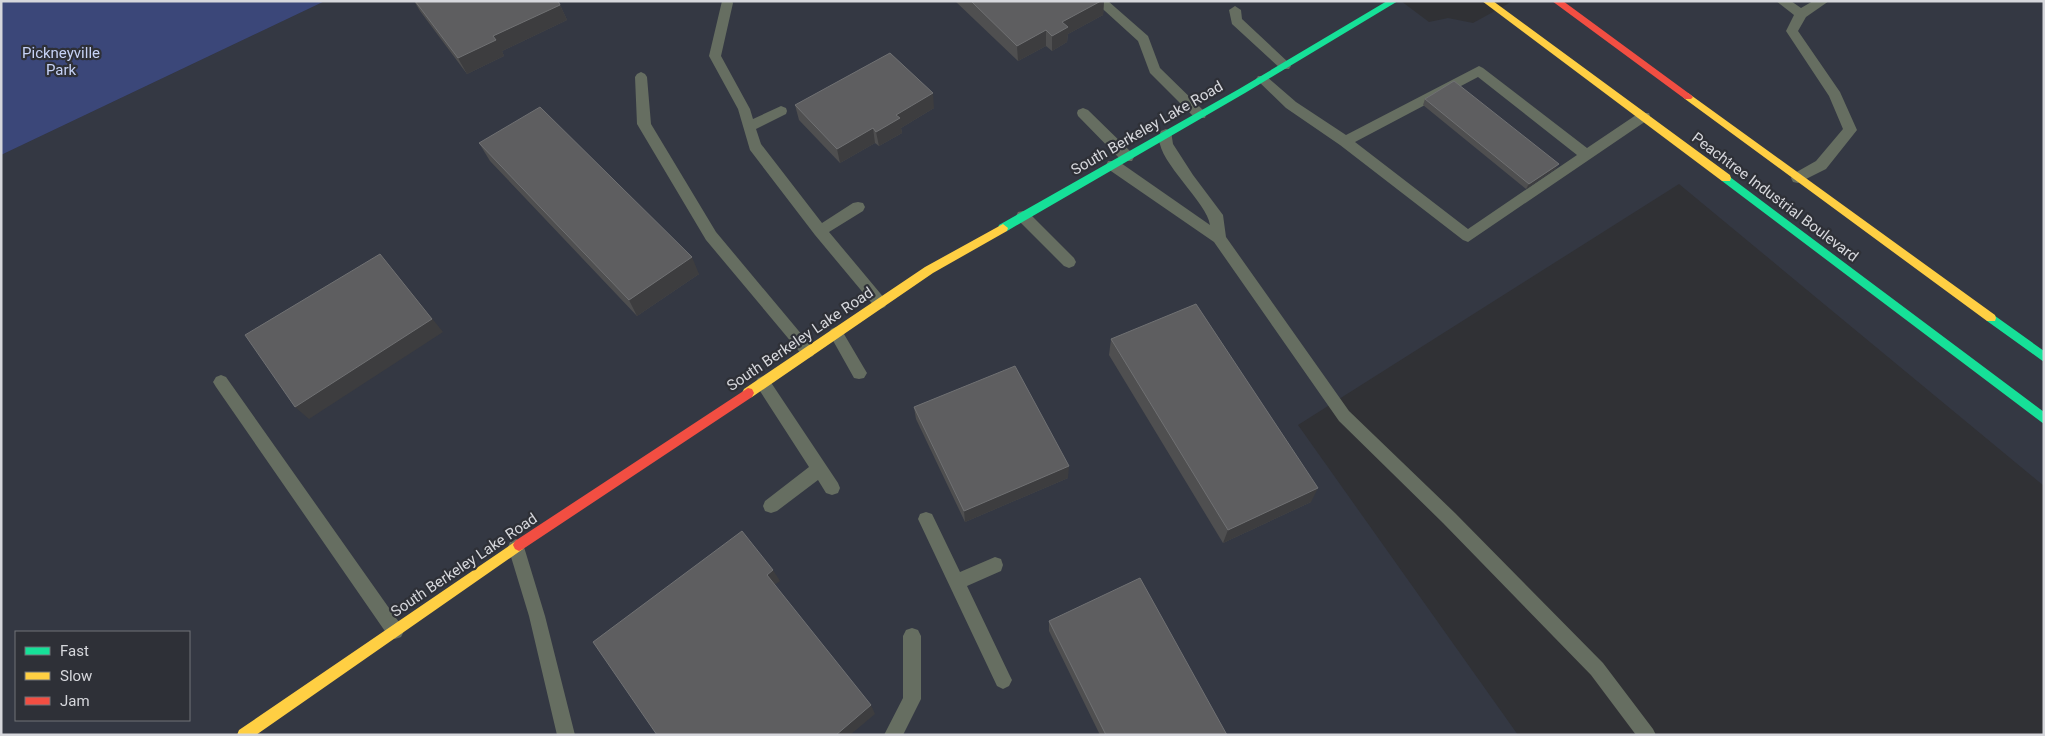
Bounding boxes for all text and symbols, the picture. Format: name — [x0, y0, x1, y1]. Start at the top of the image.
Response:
park label: Pickneyville Park — [22, 44, 100, 79]
street label: South Berkeley Lake Road — [1068, 77, 1226, 179]
street label: Peachtree Industrial Boulevard — [1688, 129, 1862, 265]
street label: South Berkeley Lake Road — [723, 283, 877, 395]
street label: South Berkeley Lake Road — [387, 509, 541, 621]
legend — [15, 631, 190, 721]
text: Fast — [60, 642, 89, 660]
text: Slow — [60, 667, 92, 685]
text: Jam — [60, 692, 90, 710]

